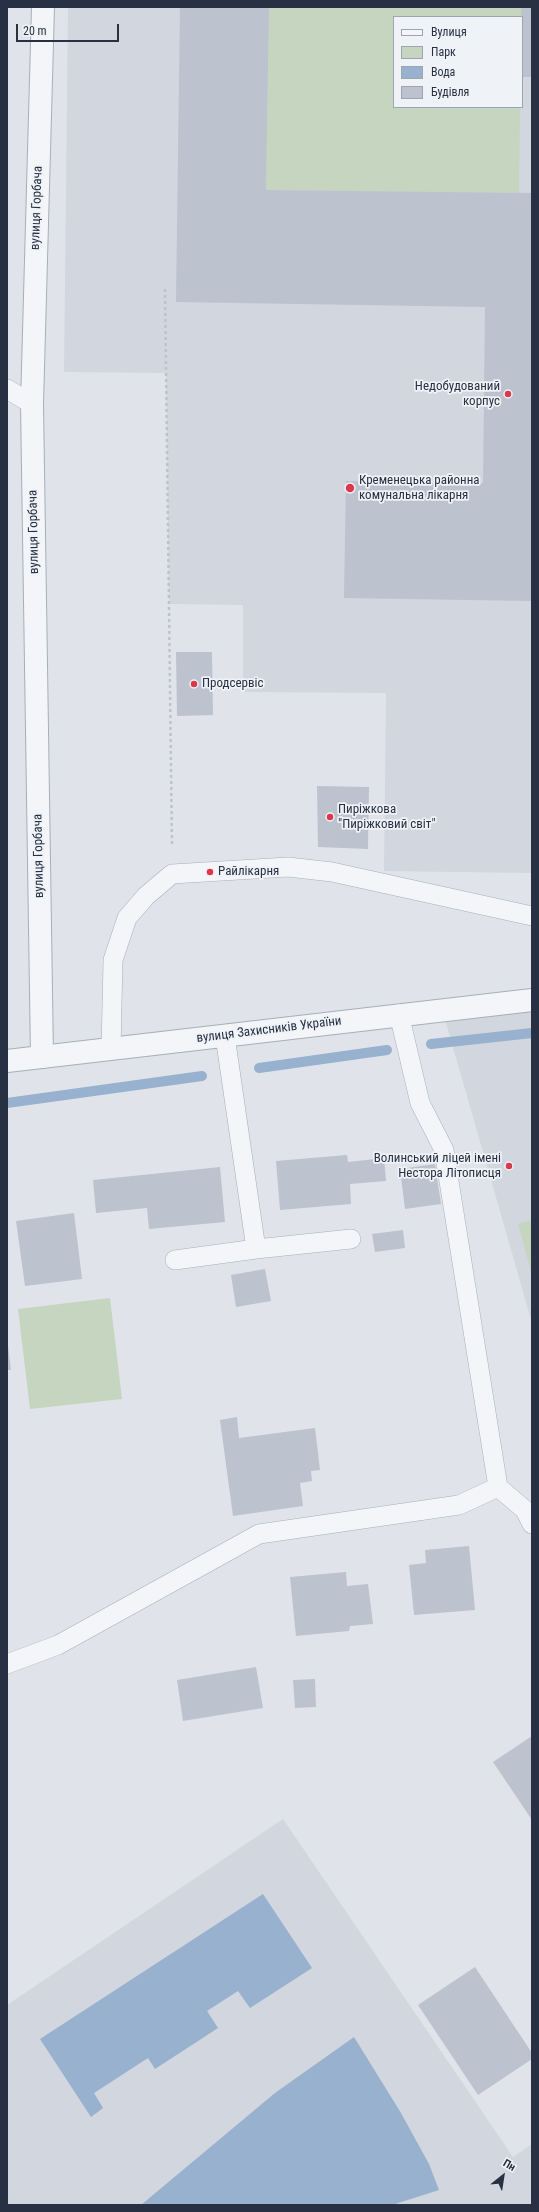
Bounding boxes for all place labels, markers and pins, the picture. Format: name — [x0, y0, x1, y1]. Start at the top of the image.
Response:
place label: Недобудований корпус — [415, 379, 500, 410]
marker: Недобудований корпус — [503, 389, 513, 399]
place label: Кременецька районна комунальна лікарня — [359, 473, 480, 504]
marker: Кременецька районна комунальна лікарня — [344, 482, 356, 494]
place label: Продсервіс — [202, 676, 264, 692]
marker: Продсервіс — [189, 679, 199, 689]
place label: Пиріжкова "Пиріжковий світ" — [338, 802, 436, 833]
marker: Пиріжкова "Пиріжковий світ" — [325, 812, 335, 822]
place label: Райлікарня — [218, 864, 279, 880]
marker: Райлікарня — [205, 867, 215, 877]
place label: Волинський ліцей імені Нестора Літописця — [374, 1151, 501, 1182]
marker: Волинський ліцей імені Нестора Літописця — [504, 1161, 514, 1171]

